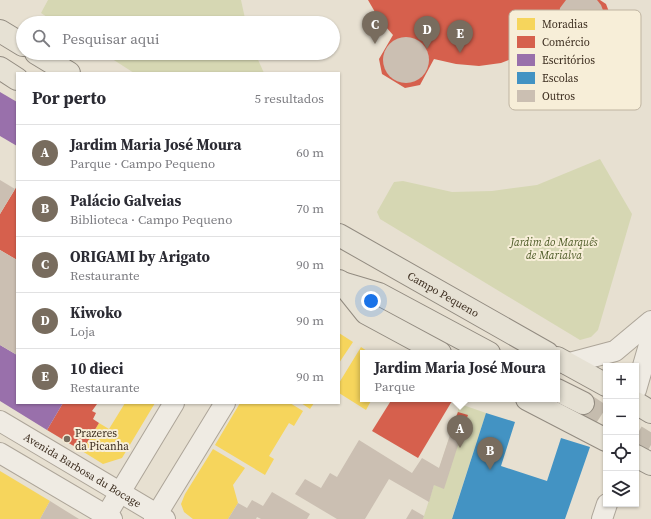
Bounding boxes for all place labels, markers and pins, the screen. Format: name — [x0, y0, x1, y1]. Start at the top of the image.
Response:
pin: C — [362, 11, 388, 44]
pin: D — [414, 16, 440, 49]
pin: E — [447, 20, 473, 53]
pin: A — [447, 415, 473, 448]
place label: Prazeres da Picanha — [75, 426, 129, 454]
marker: Prazeres da Picanha — [62, 434, 72, 444]
pin: B — [477, 437, 503, 470]

